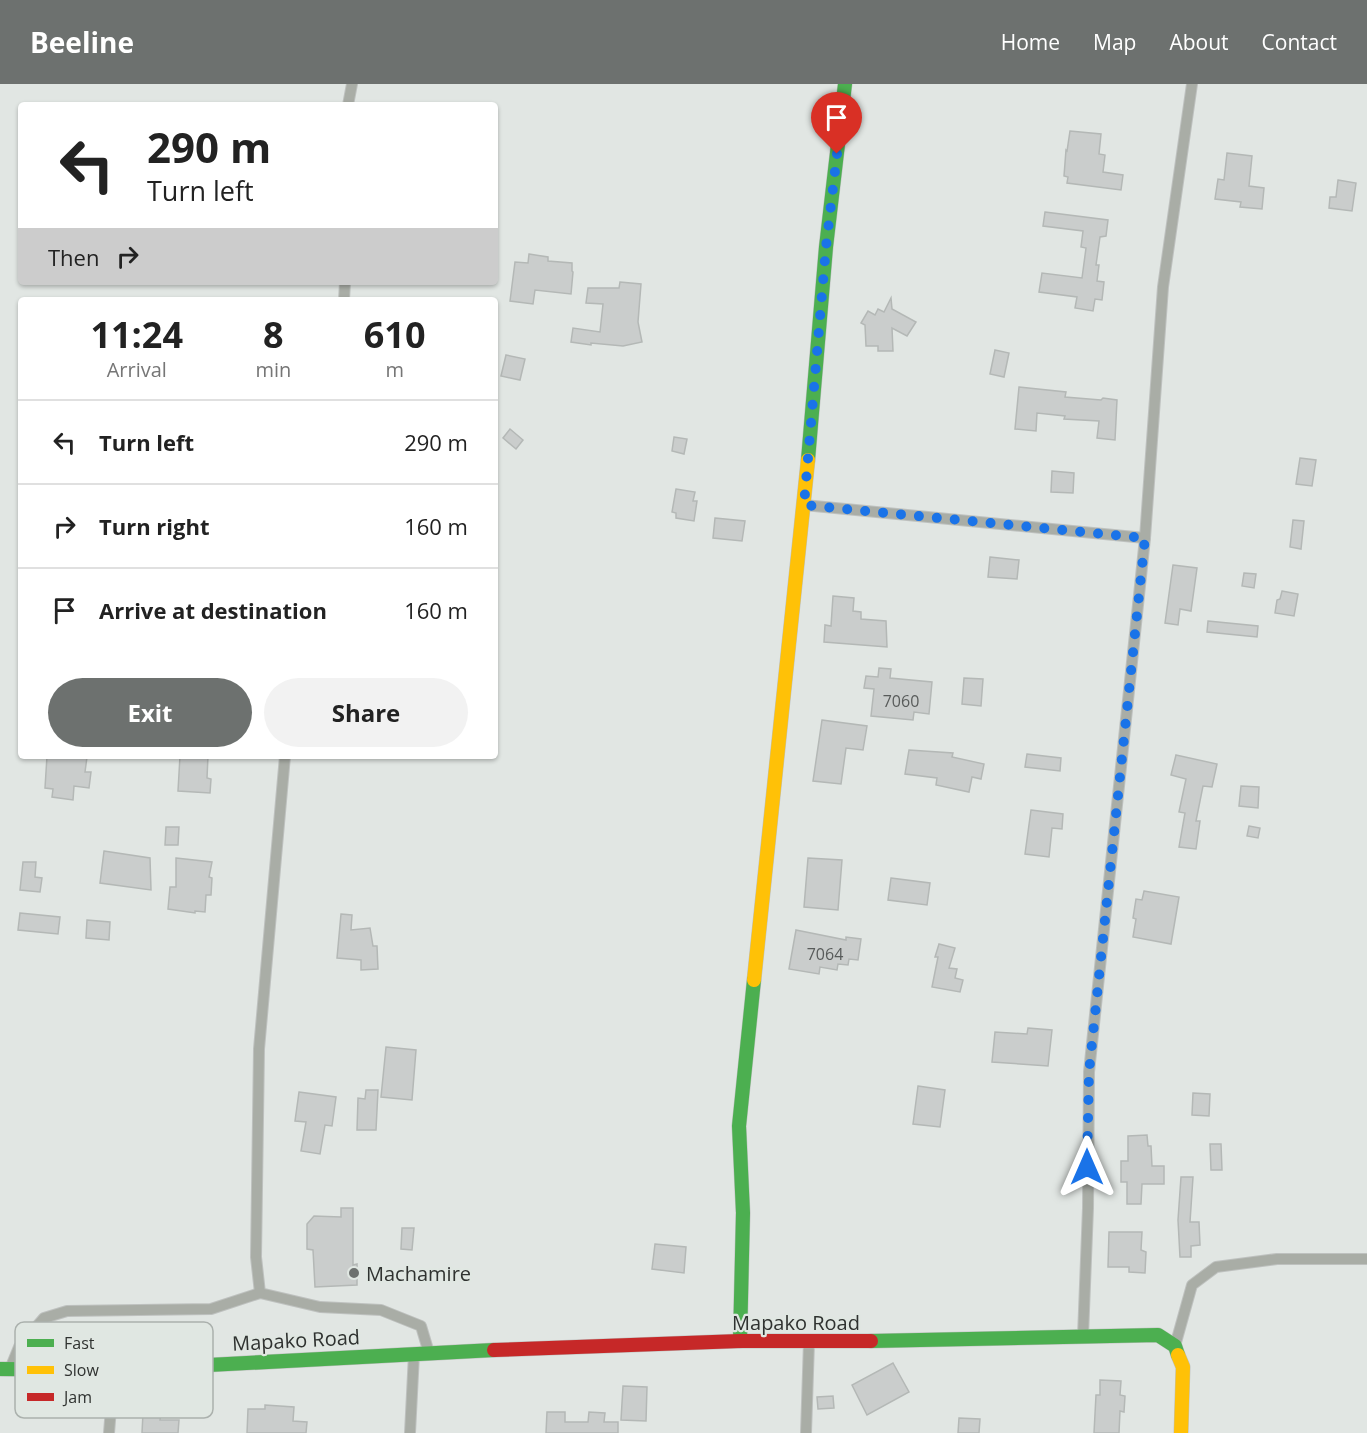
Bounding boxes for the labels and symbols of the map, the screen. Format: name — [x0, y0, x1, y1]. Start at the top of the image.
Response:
pin — [811, 92, 862, 154]
house number: 7060 — [883, 690, 919, 712]
house number: 7064 — [807, 943, 843, 965]
position arrow — [1055, 1135, 1119, 1199]
place label: Machamire — [366, 1260, 471, 1287]
marker: Machamire — [347, 1266, 361, 1280]
street label: Mapako Road — [732, 1309, 860, 1336]
legend — [15, 1322, 213, 1418]
street label: Mapako Road — [231, 1323, 361, 1357]
text: Fast — [64, 1332, 95, 1354]
text: Slow — [64, 1359, 99, 1381]
text: Jam — [62, 1386, 92, 1408]

